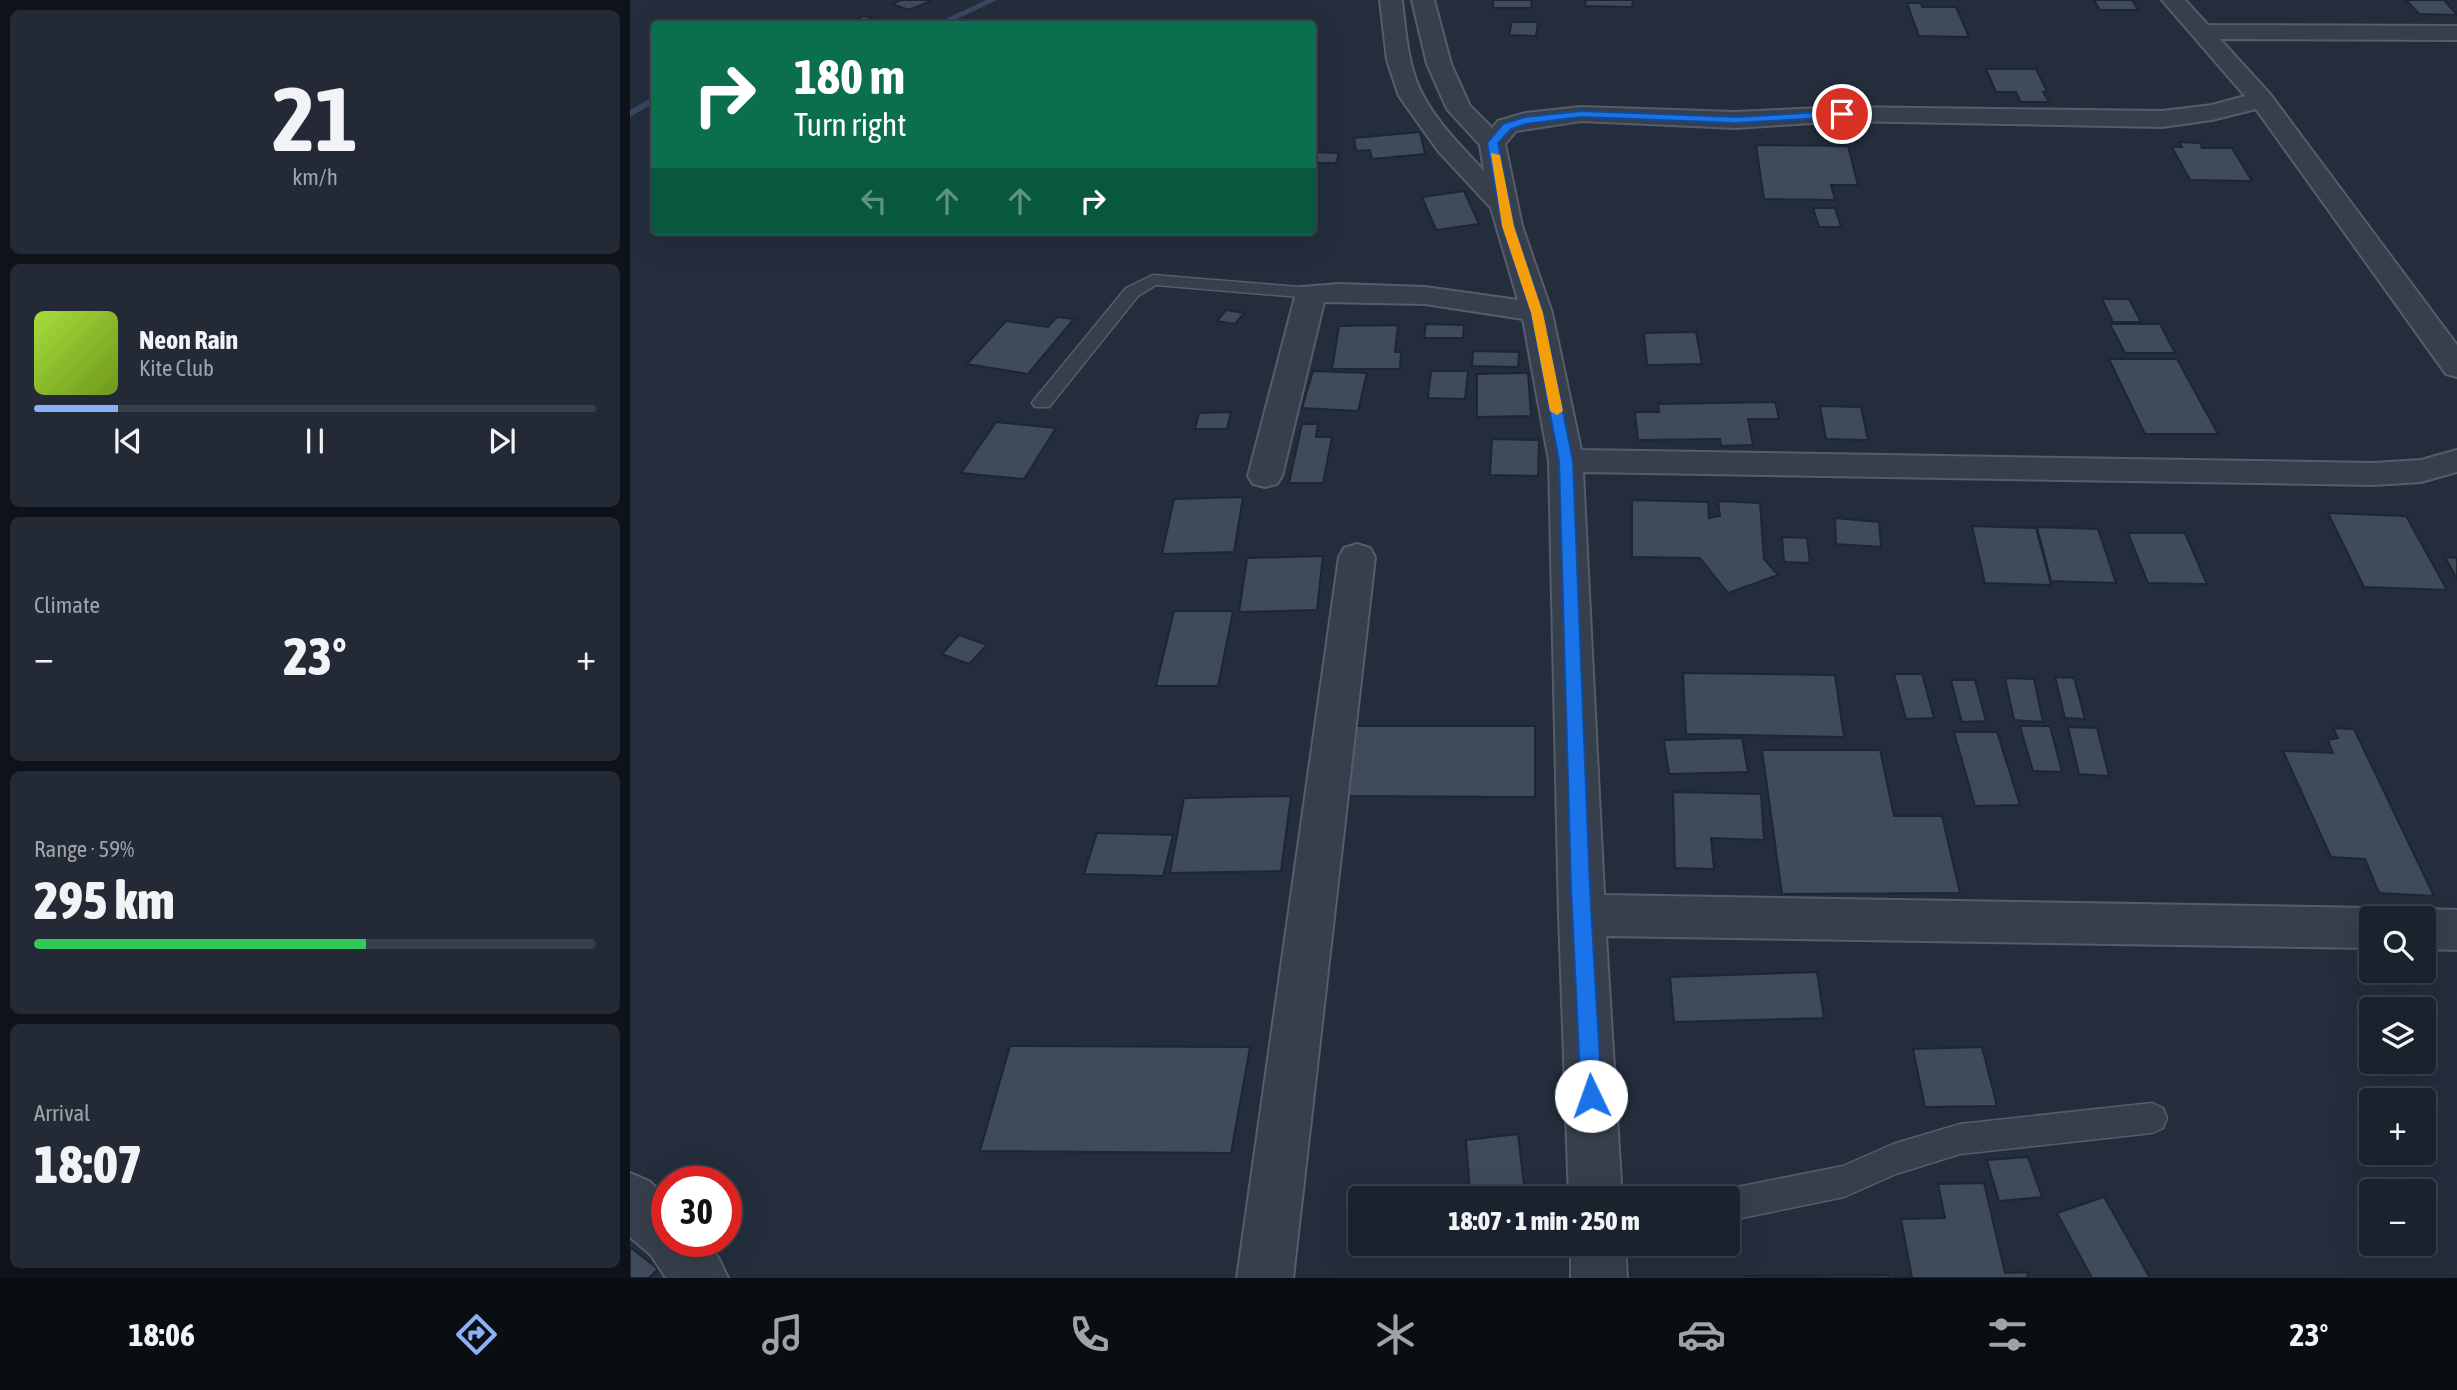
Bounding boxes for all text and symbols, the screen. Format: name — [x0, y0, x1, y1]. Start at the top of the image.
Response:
text: 180 m — [794, 48, 905, 104]
icon: right — [679, 49, 770, 140]
text: 21 — [272, 66, 358, 170]
pin — [1812, 84, 1872, 144]
icon: arrive — [1823, 95, 1861, 133]
text: Turn right — [794, 106, 907, 143]
text: km/h — [292, 164, 338, 190]
icon: left — [855, 182, 893, 220]
icon: ahead — [928, 182, 966, 220]
icon: ahead — [1001, 182, 1039, 220]
icon: right — [1074, 182, 1112, 220]
text: Neon Rain — [139, 325, 238, 355]
text: Kite Club — [139, 355, 214, 381]
icon: previous — [109, 422, 147, 460]
icon: pause — [296, 422, 334, 460]
icon: next — [483, 422, 521, 460]
text: Climate — [34, 592, 100, 618]
text: 23° — [283, 626, 347, 686]
text: − — [34, 635, 54, 678]
text: + — [576, 635, 596, 678]
text: Range · 59% — [34, 836, 134, 862]
text: 295 km — [34, 870, 175, 930]
map controls — [2359, 906, 2436, 1256]
button: search — [2359, 906, 2436, 983]
button: layers — [2359, 997, 2436, 1074]
position arrow — [1554, 1059, 1628, 1133]
button: + — [2359, 1088, 2436, 1165]
text: Arrival — [34, 1100, 90, 1126]
text: 18:07 — [34, 1134, 142, 1194]
speed limit sign: 30 — [651, 1166, 742, 1257]
button: − — [2359, 1179, 2436, 1256]
text: 18:07 · 1 min · 250 m — [1448, 1206, 1640, 1236]
icon: directions — [452, 1310, 501, 1359]
icon: music — [758, 1310, 807, 1359]
icon: phone — [1065, 1310, 1114, 1359]
icon: climate — [1371, 1310, 1420, 1359]
icon: car — [1677, 1310, 1726, 1359]
icon: filters — [1983, 1310, 2032, 1359]
text: 18:06 — [129, 1316, 195, 1353]
text: 23° — [2289, 1316, 2328, 1353]

